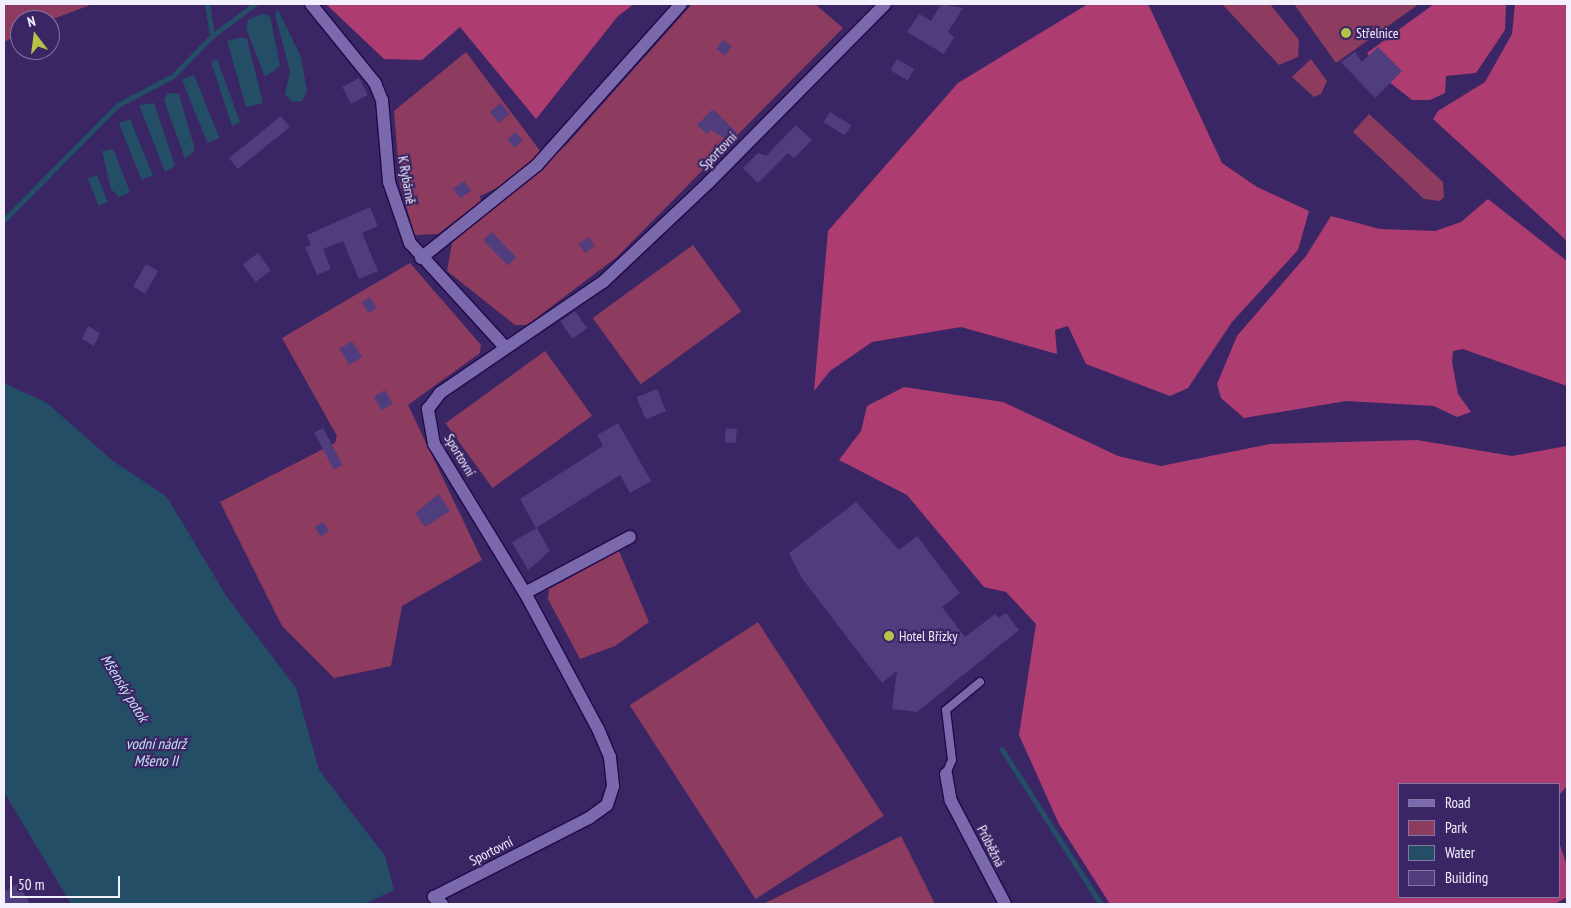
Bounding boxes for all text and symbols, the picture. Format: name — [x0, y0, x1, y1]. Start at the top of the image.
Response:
north arrow — [10, 10, 60, 60]
text: N — [25, 12, 37, 31]
place label: Střelnice — [1356, 25, 1398, 41]
marker: Střelnice — [1340, 27, 1352, 39]
street label: Sportovní — [696, 128, 740, 174]
street label: K Rybárně — [394, 154, 420, 206]
street label: Sportovní — [441, 431, 479, 479]
place label: Hotel Břízky — [899, 628, 958, 644]
marker: Hotel Břízky — [883, 630, 895, 642]
water label: Mšenský potok — [97, 651, 153, 725]
water label: vodní nádrž Mšeno II — [126, 734, 186, 769]
legend — [1398, 783, 1561, 898]
text: Road — [1445, 793, 1471, 812]
text: Park — [1445, 818, 1467, 837]
street label: Průběžná — [973, 822, 1009, 870]
street label: Sportovní — [466, 833, 516, 869]
text: Water — [1445, 843, 1475, 862]
scale bar — [12, 866, 122, 898]
text: Building — [1445, 868, 1488, 887]
text: 50 m — [18, 875, 44, 894]

